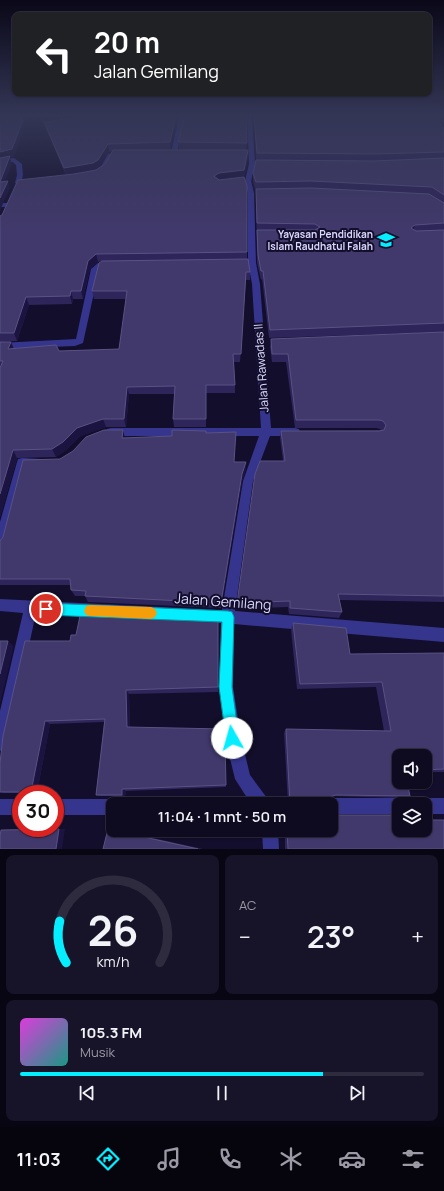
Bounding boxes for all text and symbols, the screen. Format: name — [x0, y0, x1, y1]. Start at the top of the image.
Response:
text: 20 m — [94, 23, 160, 61]
icon: left — [28, 28, 80, 80]
text: Jalan Gemilang — [94, 59, 219, 83]
place label: Yayasan Pendidikan Islam Raudhatul Falah — [267, 227, 373, 253]
school or university icon: Yayasan Pendidikan Islam Raudhatul Falah — [376, 230, 396, 250]
street label: Jalan Rawadas II — [249, 323, 273, 413]
street label: Jalan Gemilang — [174, 588, 272, 614]
pin — [29, 592, 63, 626]
icon: arrive — [35, 598, 57, 620]
position arrow — [211, 717, 253, 759]
map controls — [392, 749, 432, 837]
button: sound — [392, 749, 432, 789]
speed limit sign: 30 — [12, 785, 64, 837]
button: layers — [392, 797, 432, 837]
text: 11:04 · 1 mnt · 50 m — [158, 806, 286, 827]
text: AC — [239, 896, 256, 914]
text: 26 — [87, 901, 138, 957]
text: 23° — [307, 916, 355, 957]
text: − — [239, 922, 251, 952]
text: + — [411, 922, 424, 952]
text: km/h — [96, 951, 129, 970]
text: 105.3 FM — [80, 1022, 142, 1043]
text: Musik — [80, 1043, 115, 1061]
icon: previous — [76, 1082, 98, 1104]
icon: pause — [211, 1082, 233, 1104]
icon: next — [346, 1082, 368, 1104]
icon: directions — [94, 1145, 122, 1173]
icon: music — [155, 1145, 183, 1173]
icon: phone — [216, 1145, 244, 1173]
icon: climate — [277, 1145, 305, 1173]
icon: car — [338, 1145, 366, 1173]
icon: filters — [399, 1145, 427, 1173]
text: 11:03 — [17, 1147, 61, 1171]

